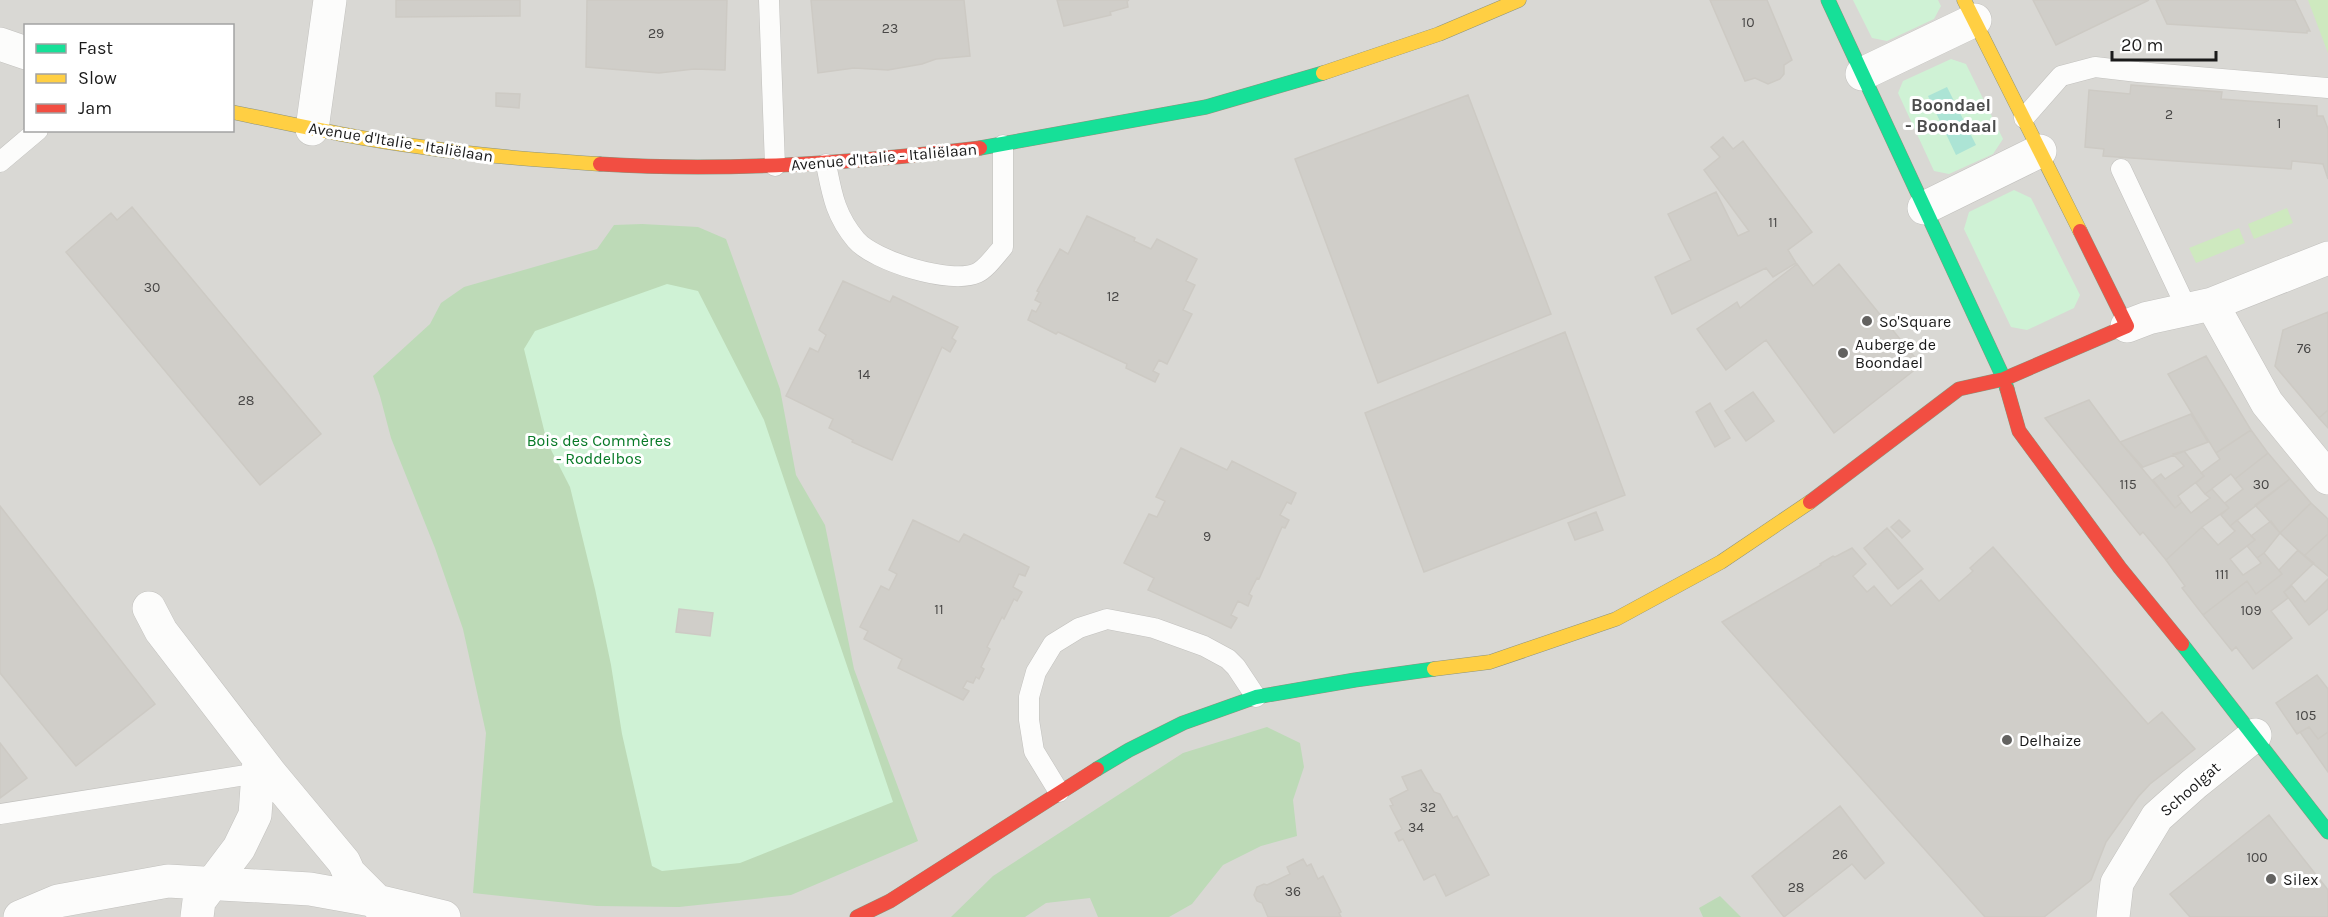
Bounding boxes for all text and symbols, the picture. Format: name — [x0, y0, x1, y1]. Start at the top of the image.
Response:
house number: 10 — [1742, 14, 1754, 31]
house number: 23 — [882, 20, 898, 37]
legend — [24, 24, 234, 132]
scale bar — [2112, 24, 2216, 62]
house number: 29 — [648, 25, 664, 42]
text: 20 m — [2121, 34, 2163, 56]
text: Fast — [78, 37, 113, 59]
text: Slow — [78, 67, 117, 89]
district label: Boondael - Boondaal — [1905, 94, 1997, 137]
text: Jam — [78, 97, 112, 119]
house number: 2 — [2165, 106, 2173, 123]
house number: 1 — [2277, 115, 2281, 132]
street label: Avenue d'Italie - Italiëlaan — [307, 118, 495, 166]
street label: Avenue d'Italie - Italiëlaan — [790, 139, 978, 175]
house number: 11 — [1768, 214, 1778, 231]
house number: 30 — [144, 279, 160, 296]
house number: 12 — [1107, 288, 1119, 305]
place label: So'Square — [1879, 312, 1951, 331]
marker: So'Square — [1860, 314, 1874, 328]
place label: Auberge de Boondael — [1855, 335, 1936, 372]
house number: 76 — [2297, 340, 2311, 357]
marker: Auberge de Boondael — [1836, 346, 1850, 360]
house number: 14 — [858, 366, 870, 383]
house number: 28 — [238, 392, 254, 409]
park label: Bois des Commères - Roddelbos — [527, 431, 671, 468]
house number: 115 — [2119, 476, 2137, 493]
house number: 30 — [2253, 476, 2269, 493]
house number: 9 — [1203, 528, 1211, 545]
house number: 111 — [2215, 566, 2229, 583]
house number: 11 — [934, 601, 944, 618]
house number: 109 — [2240, 602, 2262, 619]
house number: 105 — [2296, 707, 2317, 724]
place label: Delhaize — [2019, 731, 2081, 750]
marker: Delhaize — [2000, 733, 2014, 747]
street label: Schoolgat — [2156, 758, 2224, 820]
house number: 32 — [1420, 799, 1436, 816]
house number: 34 — [1408, 819, 1424, 836]
house number: 26 — [1832, 846, 1848, 863]
house number: 100 — [2246, 849, 2268, 866]
place label: Silex — [2283, 870, 2318, 889]
marker: Silex — [2264, 872, 2278, 886]
house number: 28 — [1788, 879, 1804, 896]
house number: 36 — [1285, 883, 1301, 900]

